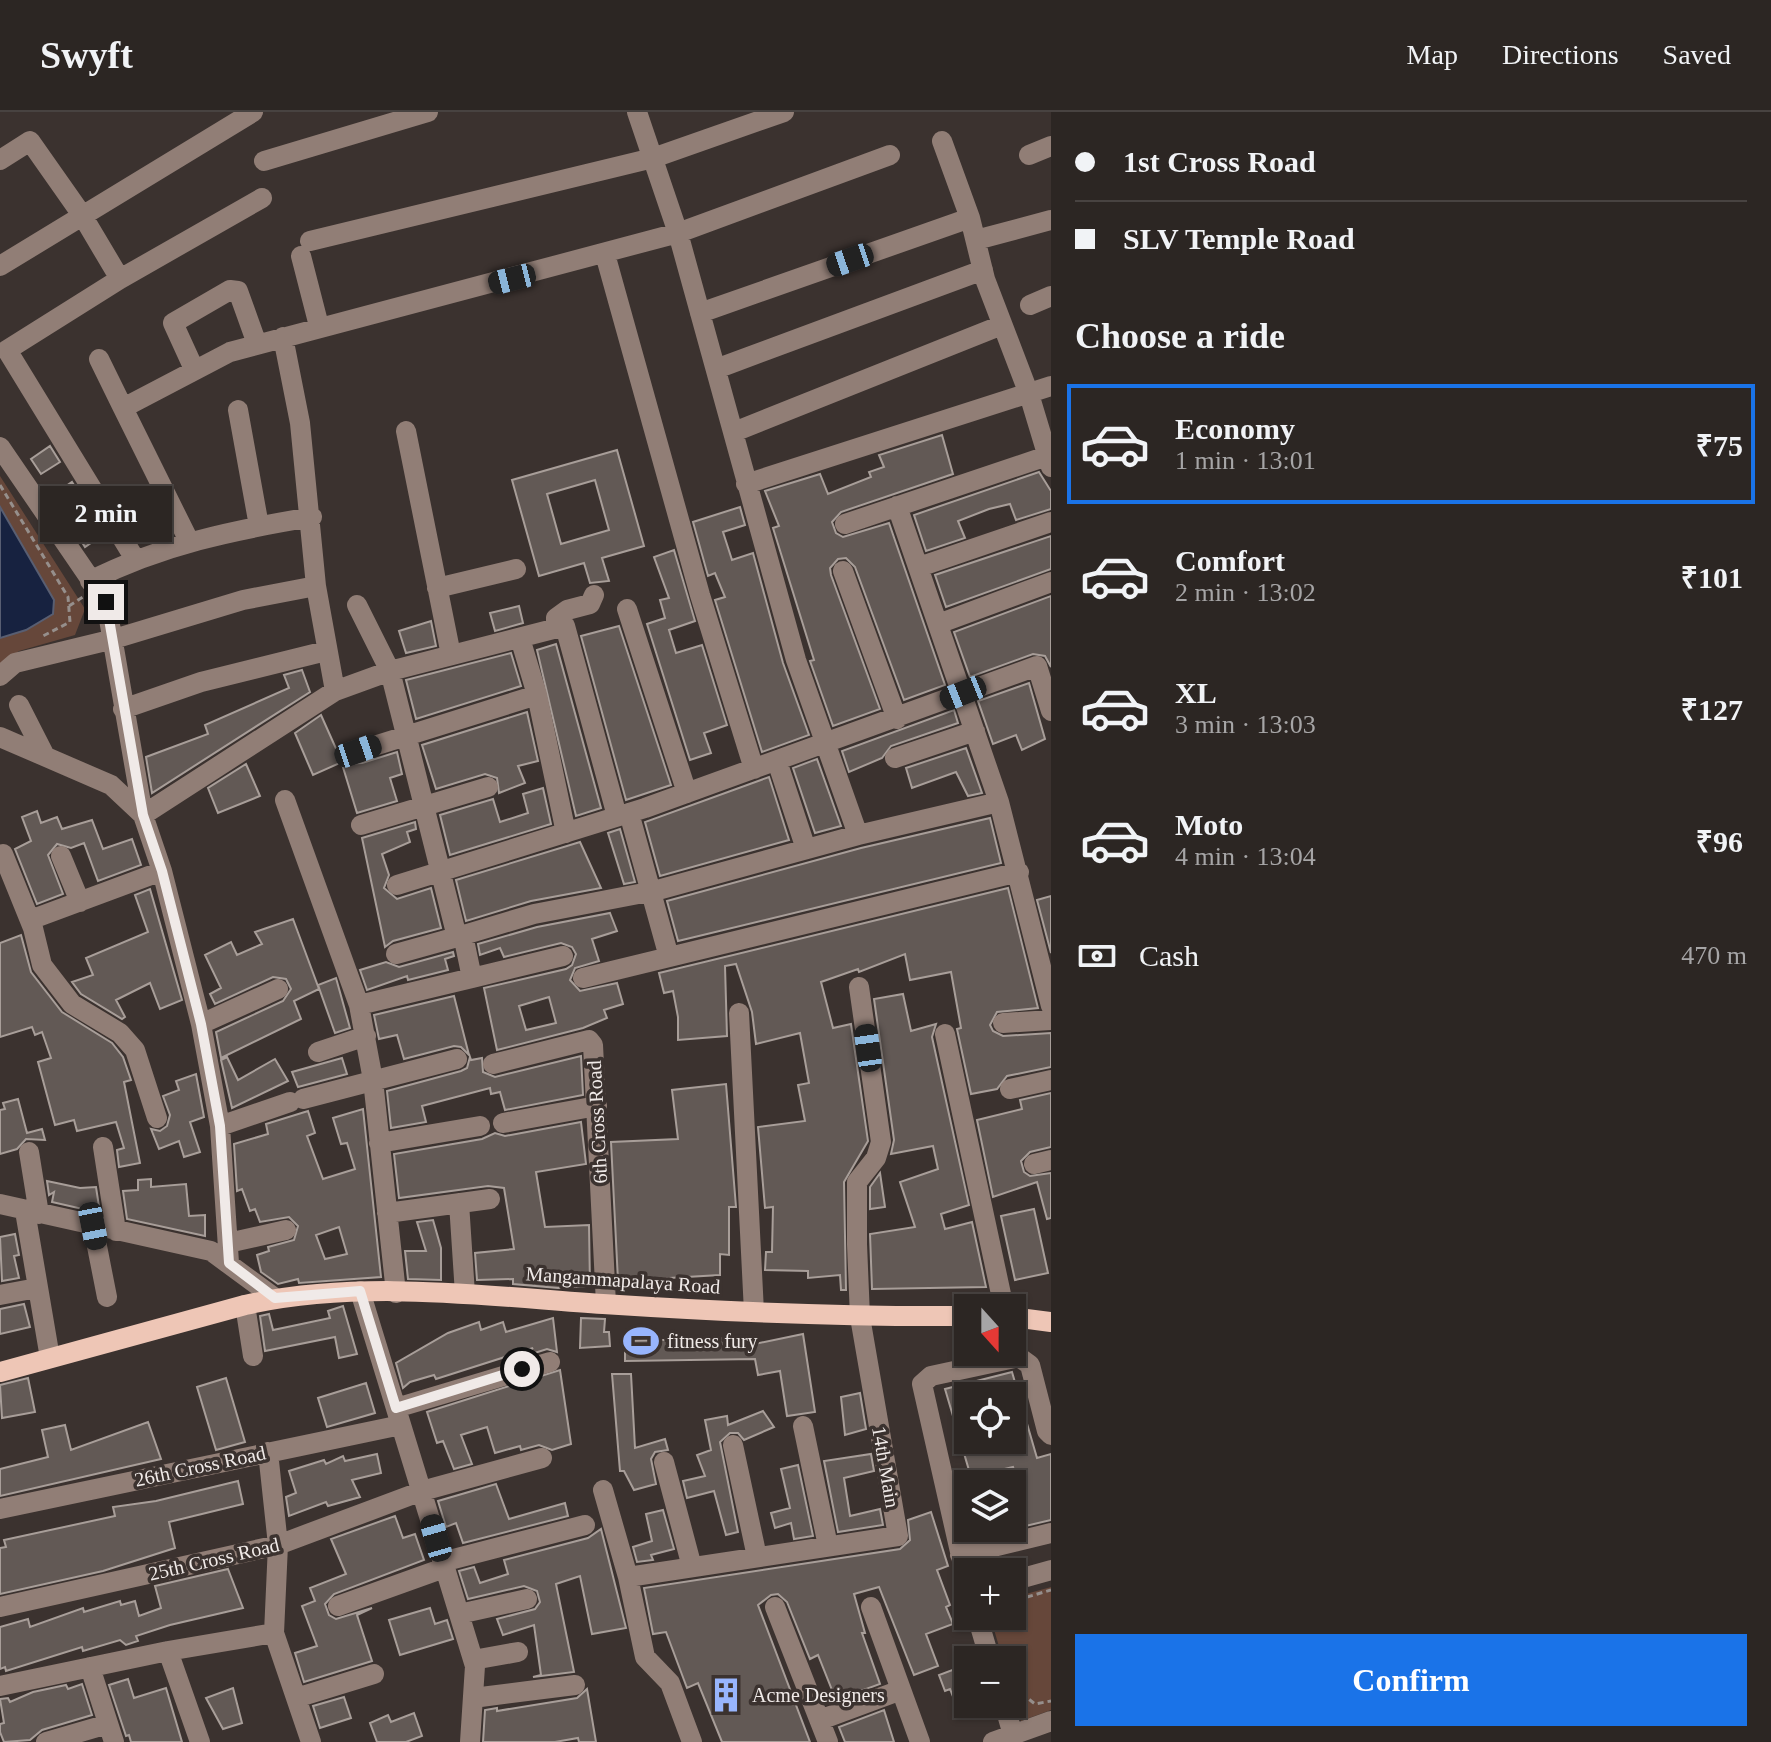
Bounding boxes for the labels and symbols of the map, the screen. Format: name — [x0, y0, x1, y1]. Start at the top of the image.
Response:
car — [823, 241, 877, 279]
car — [486, 262, 538, 296]
callout: 2 min — [40, 486, 172, 542]
route end — [88, 584, 124, 620]
car — [936, 673, 990, 713]
car — [331, 732, 385, 770]
car — [853, 1023, 883, 1073]
street label: 6th Cross Road — [583, 1060, 611, 1184]
car — [77, 1200, 109, 1252]
street label: Mangammapalaya Road — [525, 1262, 721, 1299]
north arrow — [954, 1294, 1026, 1366]
sports icon: fitness fury — [622, 1322, 660, 1360]
place label: fitness fury — [667, 1330, 758, 1353]
route start — [504, 1351, 540, 1387]
street label: 14th Main — [868, 1424, 904, 1510]
street label: 26th Cross Road — [132, 1441, 268, 1491]
car — [418, 1512, 454, 1564]
street label: 25th Cross Road — [147, 1533, 281, 1585]
building icon: Acme Designers — [707, 1676, 745, 1714]
place label: Acme Designers — [752, 1684, 885, 1707]

